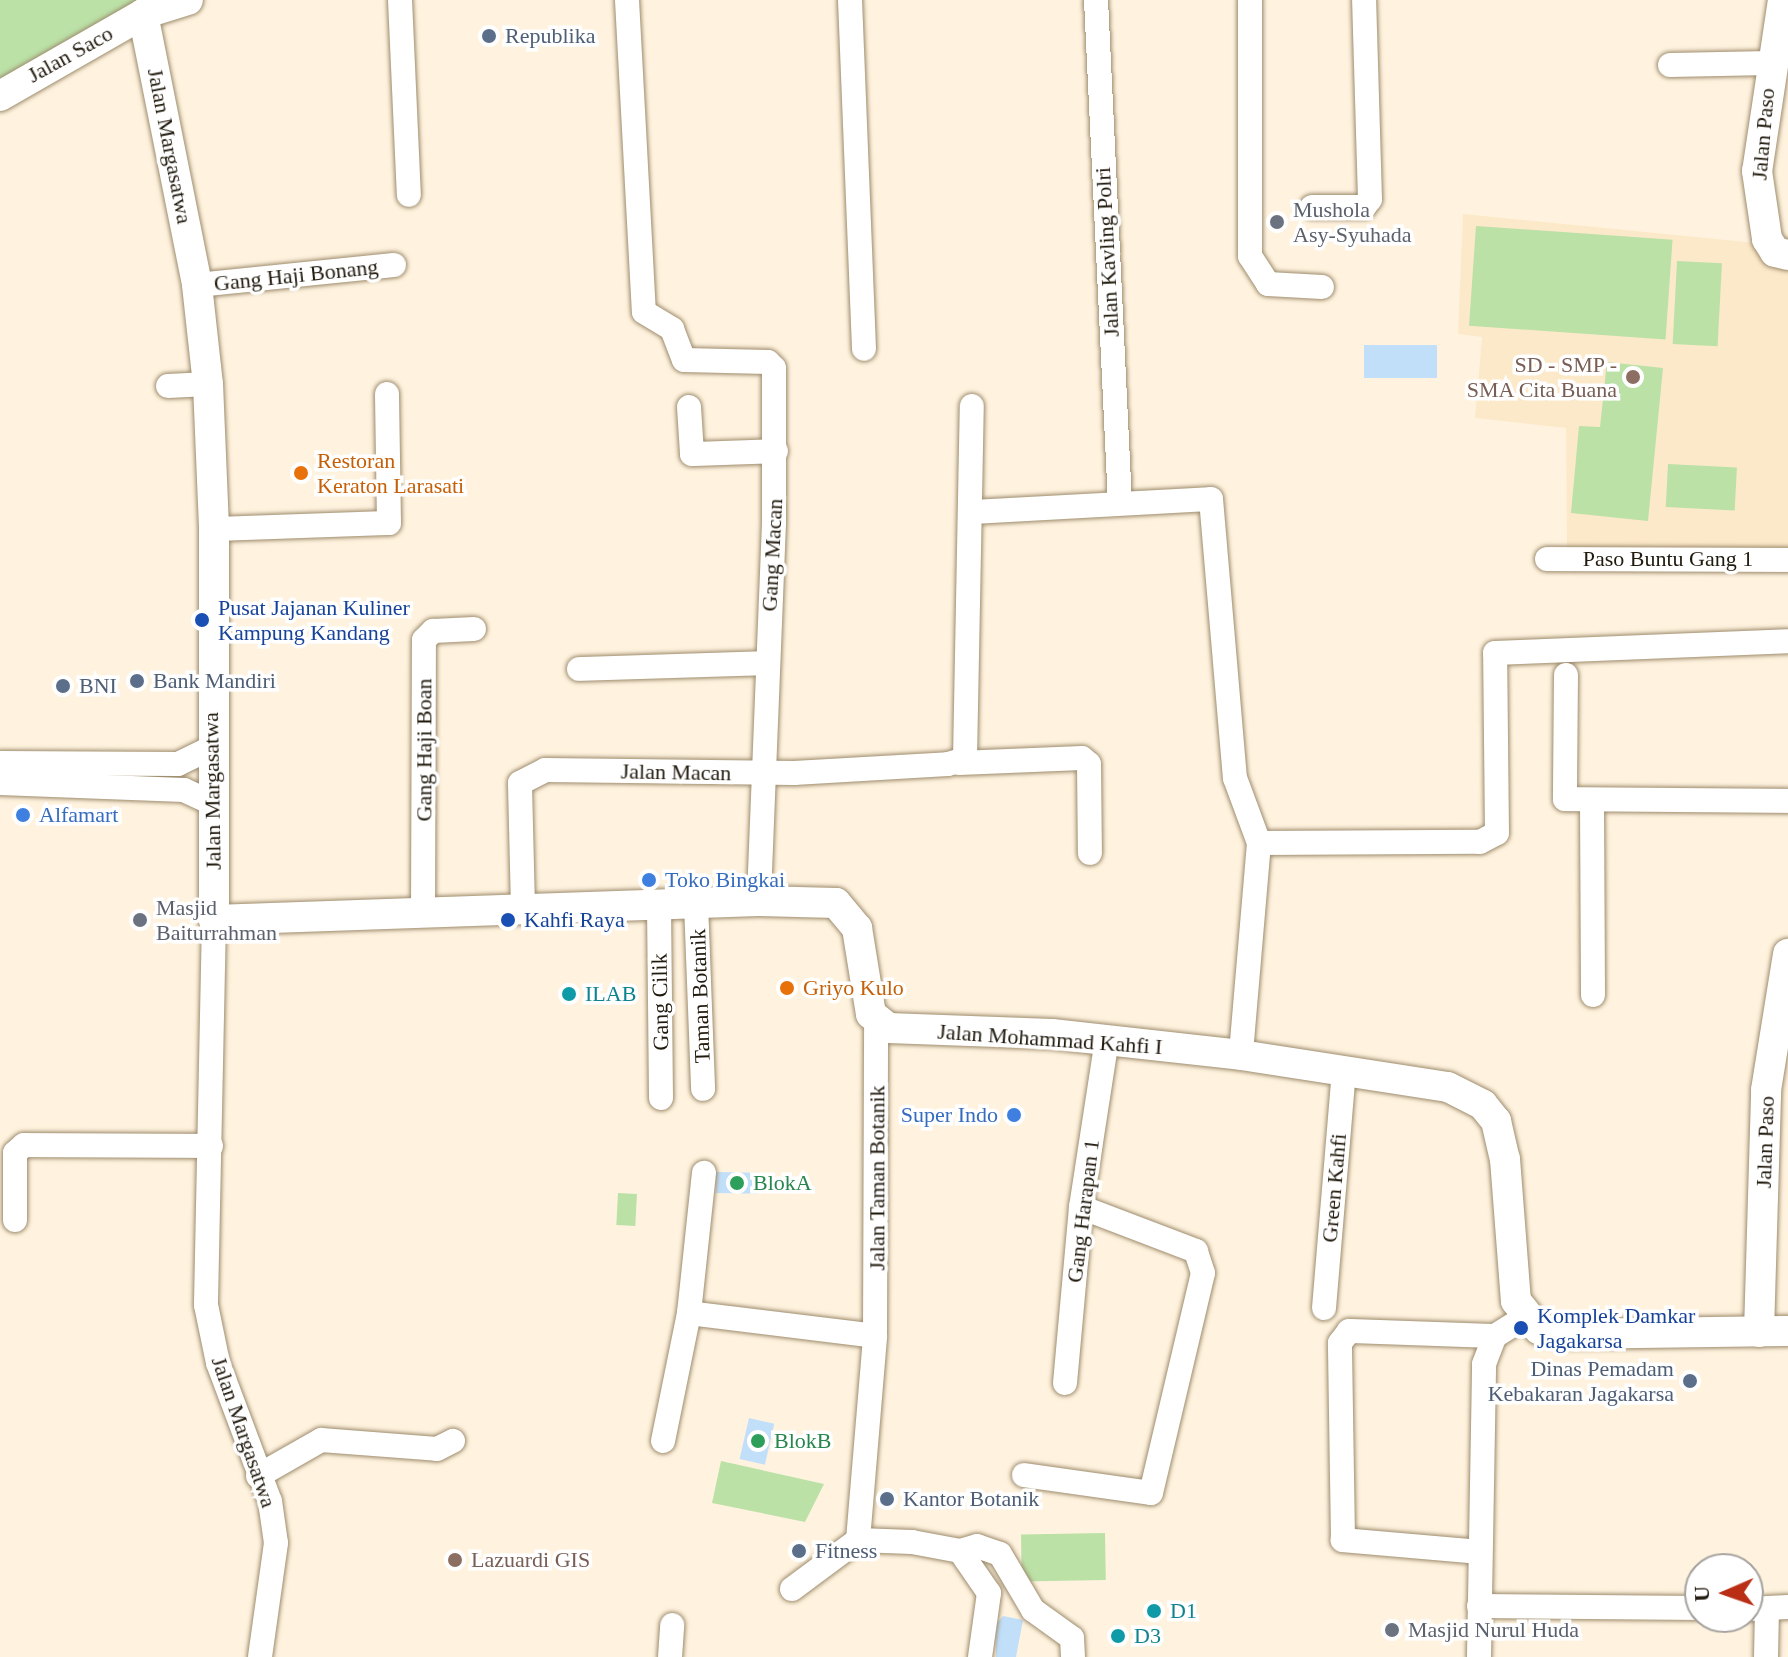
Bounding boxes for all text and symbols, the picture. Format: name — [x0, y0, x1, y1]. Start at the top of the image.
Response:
street label: Jalan Saco — [23, 20, 117, 88]
place label: Republika — [505, 23, 595, 49]
marker: Republika — [480, 27, 498, 45]
street label: Jalan Margasatwa — [142, 66, 198, 226]
street label: Jalan Paso — [1746, 87, 1780, 181]
street label: Jalan Kavling Polri — [1089, 166, 1125, 338]
place label: Mushola Asy-Syuhada — [1293, 196, 1412, 248]
marker: Mushola Asy-Syuhada — [1268, 213, 1286, 231]
street label: Gang Haji Bonang — [213, 253, 379, 297]
place label: SD - SMP - SMA Cita Buana — [1465, 351, 1617, 402]
marker: SD - SMP - SMA Cita Buana — [1624, 368, 1642, 386]
place label: Restoran Keraton Larasati — [317, 447, 464, 498]
marker: Restoran Keraton Larasati — [292, 464, 310, 482]
street label: Gang Macan — [756, 498, 788, 612]
street label: Paso Buntu Gang 1 — [1583, 546, 1753, 572]
place label: Pusat Jajanan Kuliner Kampung Kandang — [218, 594, 410, 646]
marker: Pusat Jajanan Kuliner Kampung Kandang — [193, 611, 211, 629]
place label: Bank Mandiri — [153, 668, 276, 694]
marker: Bank Mandiri — [128, 672, 146, 690]
place label: BNI — [79, 673, 117, 699]
marker: BNI — [54, 677, 72, 695]
street label: Gang Haji Boan — [411, 679, 437, 821]
street label: Jalan Margasatwa — [197, 712, 227, 870]
street label: Jalan Macan — [620, 758, 732, 786]
place label: Alfamart — [39, 802, 118, 828]
marker: Alfamart — [14, 806, 32, 824]
place label: Toko Bingkai — [665, 867, 785, 893]
marker: Toko Bingkai — [640, 871, 658, 889]
place label: Masjid Baiturrahman — [156, 894, 277, 946]
place label: Kahfi Raya — [524, 907, 625, 933]
marker: Masjid Baiturrahman — [131, 911, 149, 929]
marker: Kahfi Raya — [499, 911, 517, 929]
street label: Taman Botanik — [684, 928, 716, 1064]
street label: Gang Cilik — [646, 953, 674, 1051]
place label: Griyo Kulo — [803, 975, 904, 1001]
marker: Griyo Kulo — [778, 979, 796, 997]
place label: ILAB — [585, 981, 636, 1007]
marker: ILAB — [560, 985, 578, 1003]
street label: Jalan Mohammad Kahfi I — [937, 1018, 1163, 1060]
street label: Jalan Taman Botanik — [864, 1085, 890, 1271]
street label: Jalan Paso — [1750, 1095, 1780, 1189]
place label: Super Indo — [901, 1102, 998, 1128]
marker: Super Indo — [1005, 1106, 1023, 1124]
street label: Green Kahfi — [1316, 1132, 1352, 1244]
street label: Gang Harapan 1 — [1061, 1138, 1105, 1284]
place label: BlokA — [753, 1170, 812, 1196]
marker: BlokA — [728, 1174, 746, 1192]
place label: Komplek Damkar Jagakarsa — [1537, 1302, 1695, 1354]
marker: Komplek Damkar Jagakarsa — [1512, 1319, 1530, 1337]
street label: Jalan Margasatwa — [206, 1353, 282, 1511]
place label: Dinas Pemadam Kebakaran Jagakarsa — [1488, 1355, 1674, 1406]
marker: Dinas Pemadam Kebakaran Jagakarsa — [1681, 1372, 1699, 1390]
place label: BlokB — [774, 1428, 831, 1454]
marker: BlokB — [749, 1432, 767, 1450]
place label: Kantor Botanik — [903, 1486, 1039, 1512]
marker: Kantor Botanik — [878, 1490, 896, 1508]
place label: Fitness — [815, 1538, 877, 1564]
marker: Fitness — [790, 1542, 808, 1560]
place label: Lazuardi GIS — [471, 1547, 590, 1573]
marker: Lazuardi GIS — [446, 1551, 464, 1569]
north arrow — [1684, 1553, 1764, 1633]
text: U — [1689, 1585, 1714, 1602]
place label: D1 — [1170, 1598, 1197, 1624]
marker: D1 — [1145, 1602, 1163, 1620]
place label: Masjid Nurul Huda — [1408, 1617, 1579, 1643]
marker: Masjid Nurul Huda — [1383, 1621, 1401, 1639]
place label: D3 — [1134, 1623, 1161, 1649]
marker: D3 — [1109, 1627, 1127, 1645]

